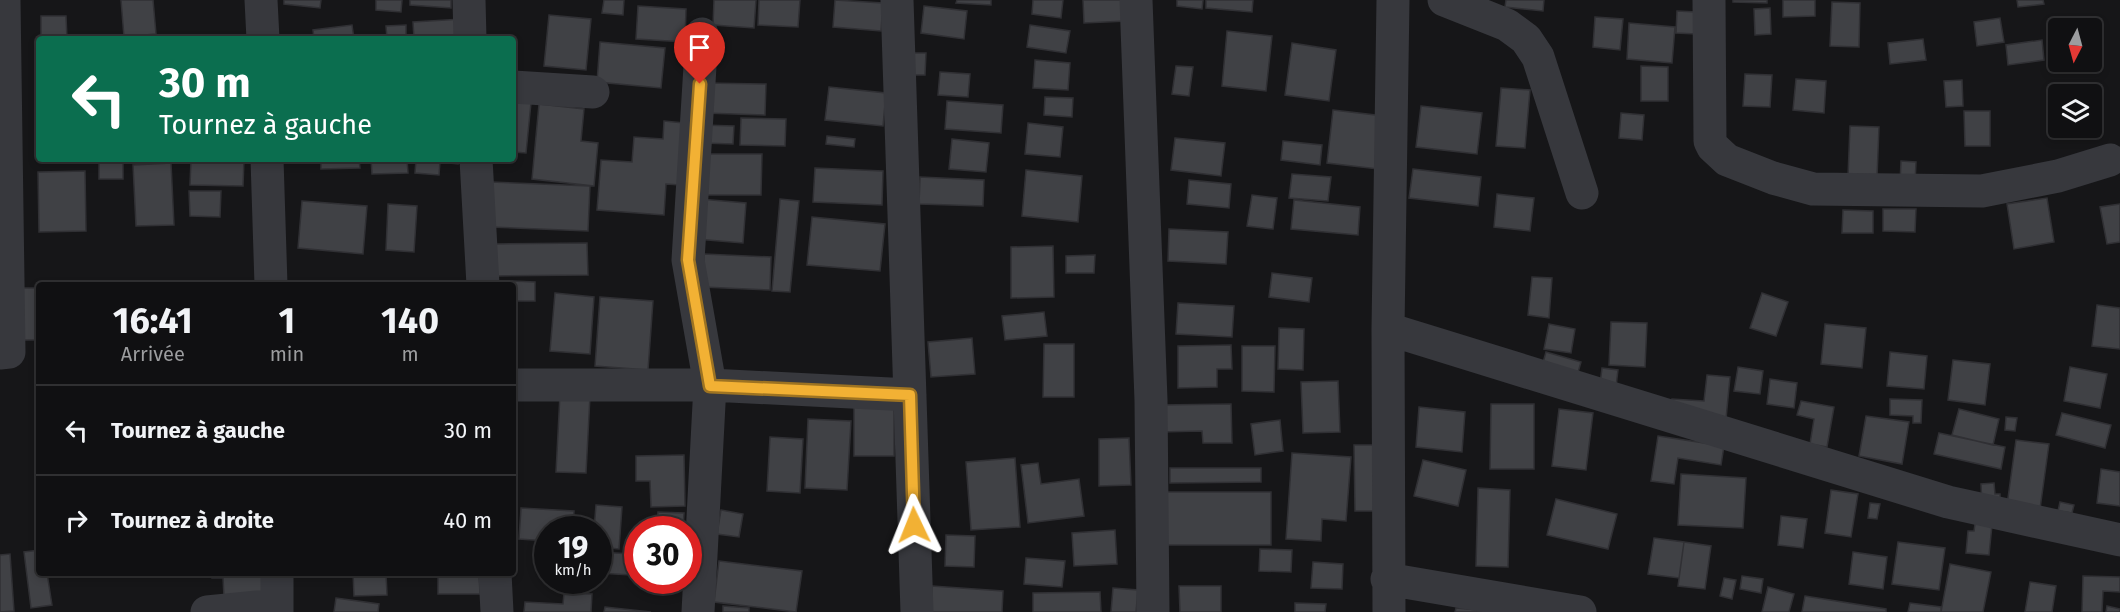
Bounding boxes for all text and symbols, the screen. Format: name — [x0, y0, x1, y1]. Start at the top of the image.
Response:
north arrow — [2048, 18, 2102, 72]
map controls — [2048, 18, 2102, 138]
pin — [674, 22, 725, 84]
icon: arrive — [683, 31, 716, 64]
text: 30 m — [159, 58, 251, 108]
icon: left — [60, 60, 138, 138]
button: layers — [2048, 84, 2102, 138]
text: Tournez à gauche — [159, 109, 372, 141]
text: 16:41 — [113, 299, 193, 343]
text: 1 — [279, 299, 295, 343]
text: 140 — [381, 299, 439, 343]
text: Arrivée — [121, 342, 185, 366]
text: min — [270, 342, 304, 366]
text: m — [401, 342, 419, 366]
icon: left — [60, 414, 93, 447]
text: Tournez à gauche — [111, 417, 285, 444]
text: 30 m — [444, 417, 492, 444]
position arrow — [882, 493, 946, 557]
icon: right — [60, 504, 93, 537]
text: Tournez à droite — [111, 507, 274, 534]
text: 40 m — [443, 507, 492, 534]
speed limit sign: 30 — [624, 516, 702, 594]
text: 19 — [558, 530, 588, 566]
text: km/h — [554, 561, 592, 579]

